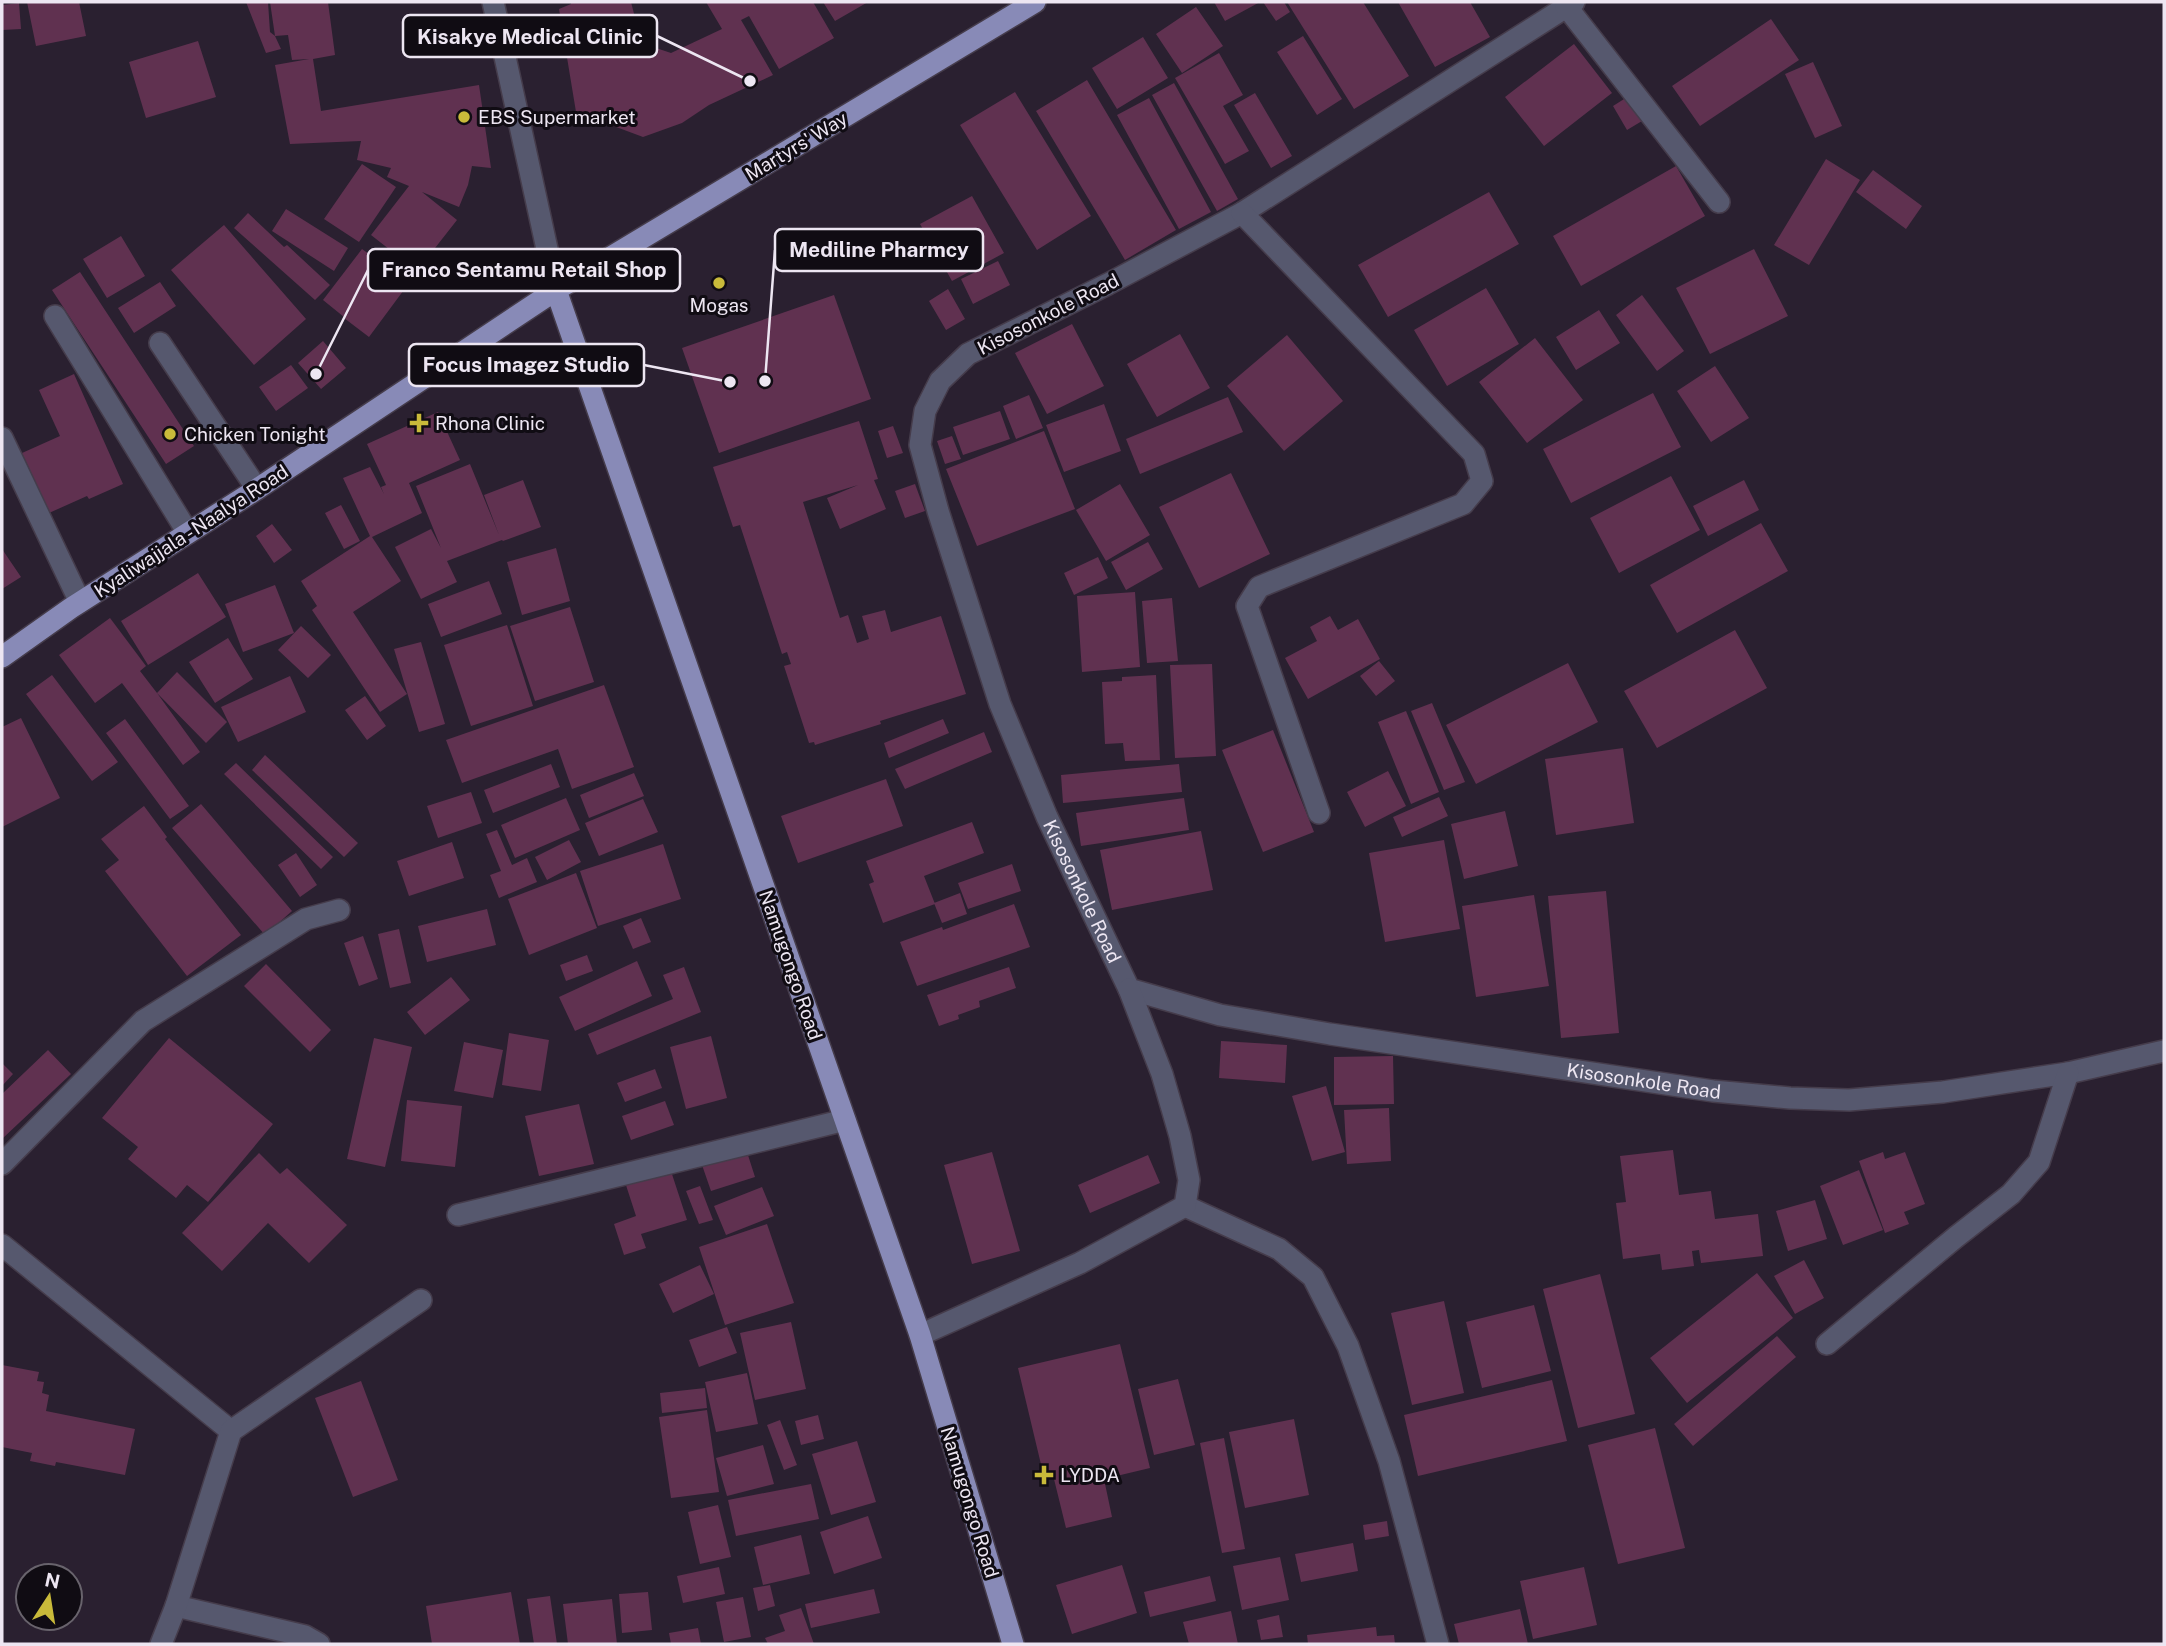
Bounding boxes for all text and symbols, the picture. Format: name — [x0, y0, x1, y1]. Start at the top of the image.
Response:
callout: Kisakye Medical Clinic — [403, 15, 657, 57]
text: Kisakye Medical Clinic — [417, 24, 643, 49]
place label: EBS Supermarket — [478, 106, 636, 128]
street label: Martyrs' Way — [741, 107, 851, 185]
marker: EBS Supermarket — [456, 109, 472, 125]
callout: Mediline Pharmcy — [775, 229, 983, 271]
text: Mediline Pharmcy — [789, 237, 969, 262]
callout: Franco Sentamu Retail Shop — [368, 249, 680, 291]
text: Franco Sentamu Retail Shop — [382, 257, 666, 282]
street label: Kisosonkole Road — [974, 269, 1122, 359]
marker: Mogas — [711, 275, 727, 291]
place label: Mogas — [690, 294, 748, 316]
callout: Focus Imagez Studio — [409, 344, 644, 386]
text: Focus Imagez Studio — [422, 352, 630, 377]
place label: Rhona Clinic — [435, 412, 545, 434]
marker: Rhona Clinic — [409, 413, 429, 433]
place label: Chicken Tonight — [184, 423, 326, 445]
marker: Chicken Tonight — [162, 426, 178, 442]
street label: Kyaliwajjala - Naalya Road — [90, 460, 292, 602]
street label: Kisosonkole Road — [1039, 816, 1126, 966]
street label: Namugongo Road — [755, 887, 827, 1043]
street label: Kisosonkole Road — [1565, 1058, 1722, 1103]
street label: Namugongo Road — [937, 1424, 1003, 1580]
place label: LYDDA — [1060, 1464, 1120, 1486]
marker: LYDDA — [1034, 1465, 1054, 1485]
north arrow — [14, 1562, 84, 1632]
text: N — [43, 1568, 62, 1593]

